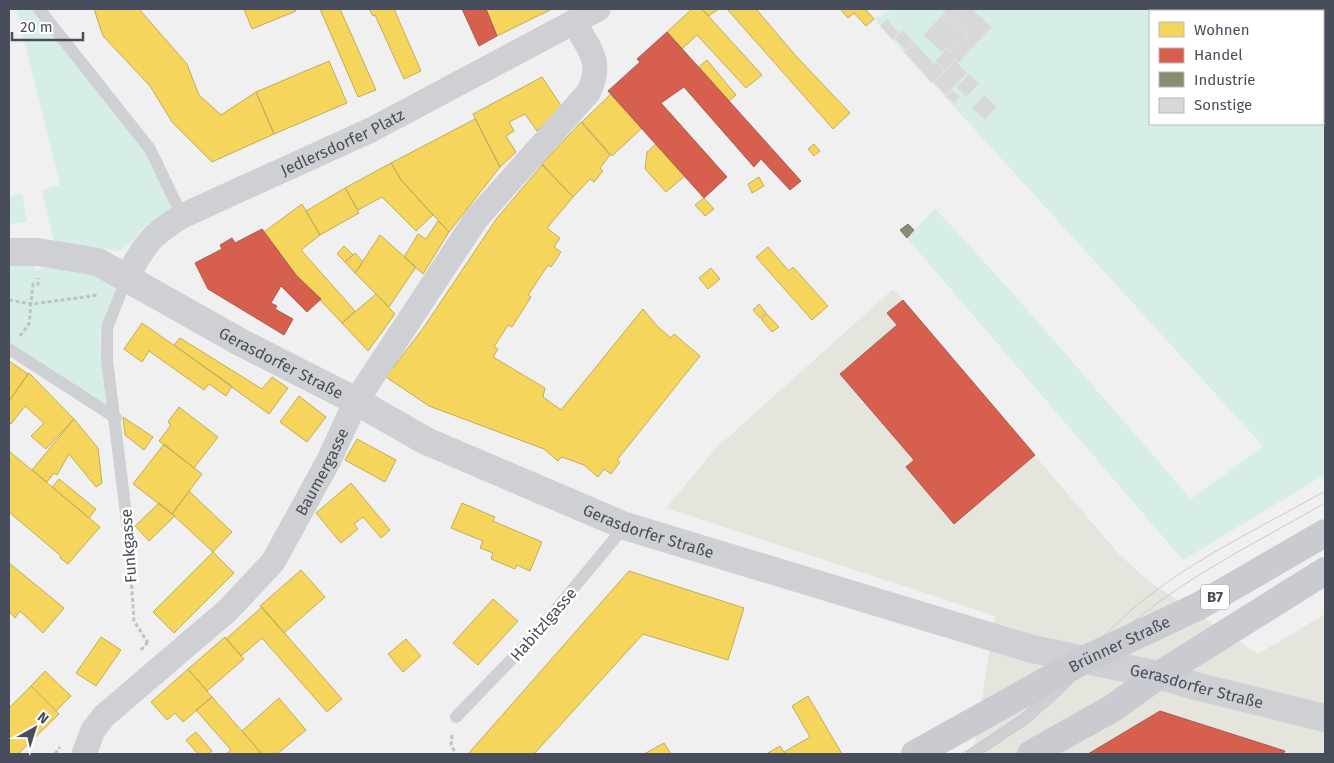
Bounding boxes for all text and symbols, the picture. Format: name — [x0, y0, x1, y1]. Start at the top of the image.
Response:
scale bar — [12, 10, 84, 42]
legend — [1149, 10, 1324, 125]
text: 20 m — [20, 18, 53, 36]
text: Wohnen — [1194, 21, 1250, 39]
text: Handel — [1194, 46, 1243, 64]
text: Industrie — [1194, 71, 1256, 89]
text: Sonstige — [1194, 96, 1252, 114]
street label: Jedlersdorfer Platz — [278, 105, 408, 180]
street label: Gerasdorfer Straße — [216, 323, 346, 403]
street label: Baumergasse — [291, 425, 352, 519]
street label: Gerasdorfer Straße — [580, 500, 716, 562]
street label: Funkgasse — [116, 508, 141, 584]
street label: Habitzlgasse — [506, 584, 580, 665]
road number: B7 — [1201, 584, 1229, 610]
street label: Brünner Straße — [1065, 612, 1173, 677]
street label: Gerasdorfer Straße — [1128, 660, 1265, 712]
north arrow — [10, 703, 60, 753]
text: N — [34, 709, 52, 728]

